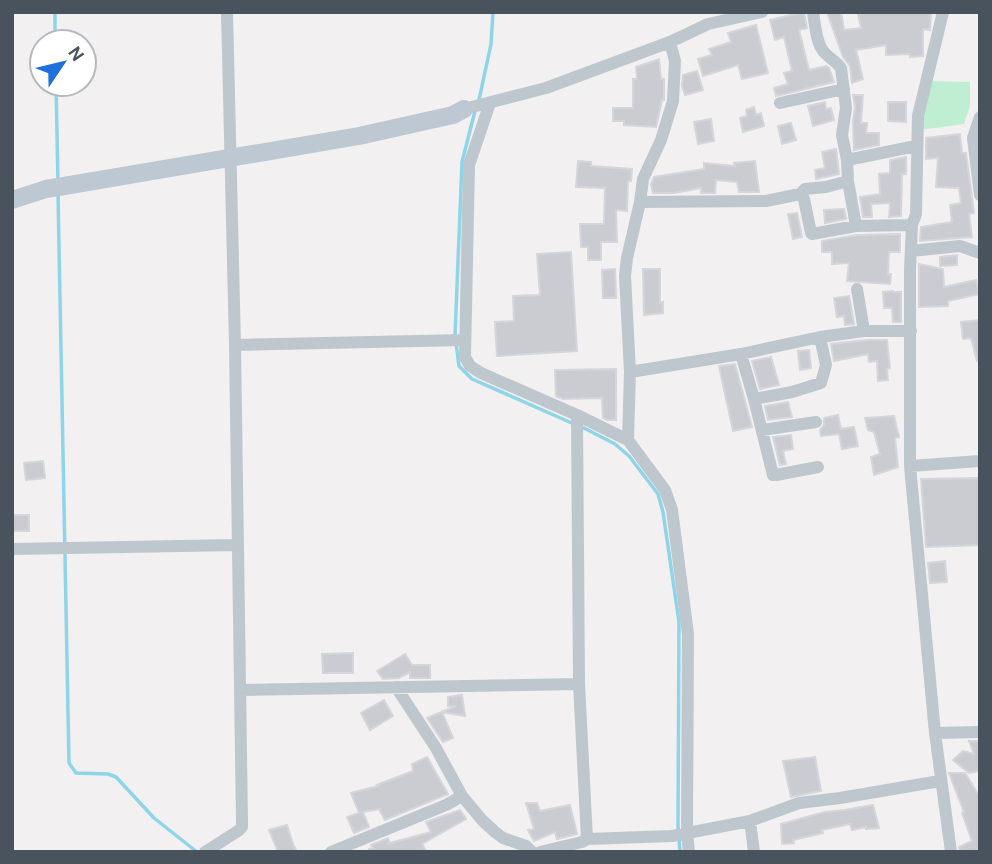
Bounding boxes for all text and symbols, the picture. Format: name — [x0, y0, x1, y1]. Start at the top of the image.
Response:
north arrow — [28, 28, 98, 98]
text: N — [63, 42, 89, 66]

